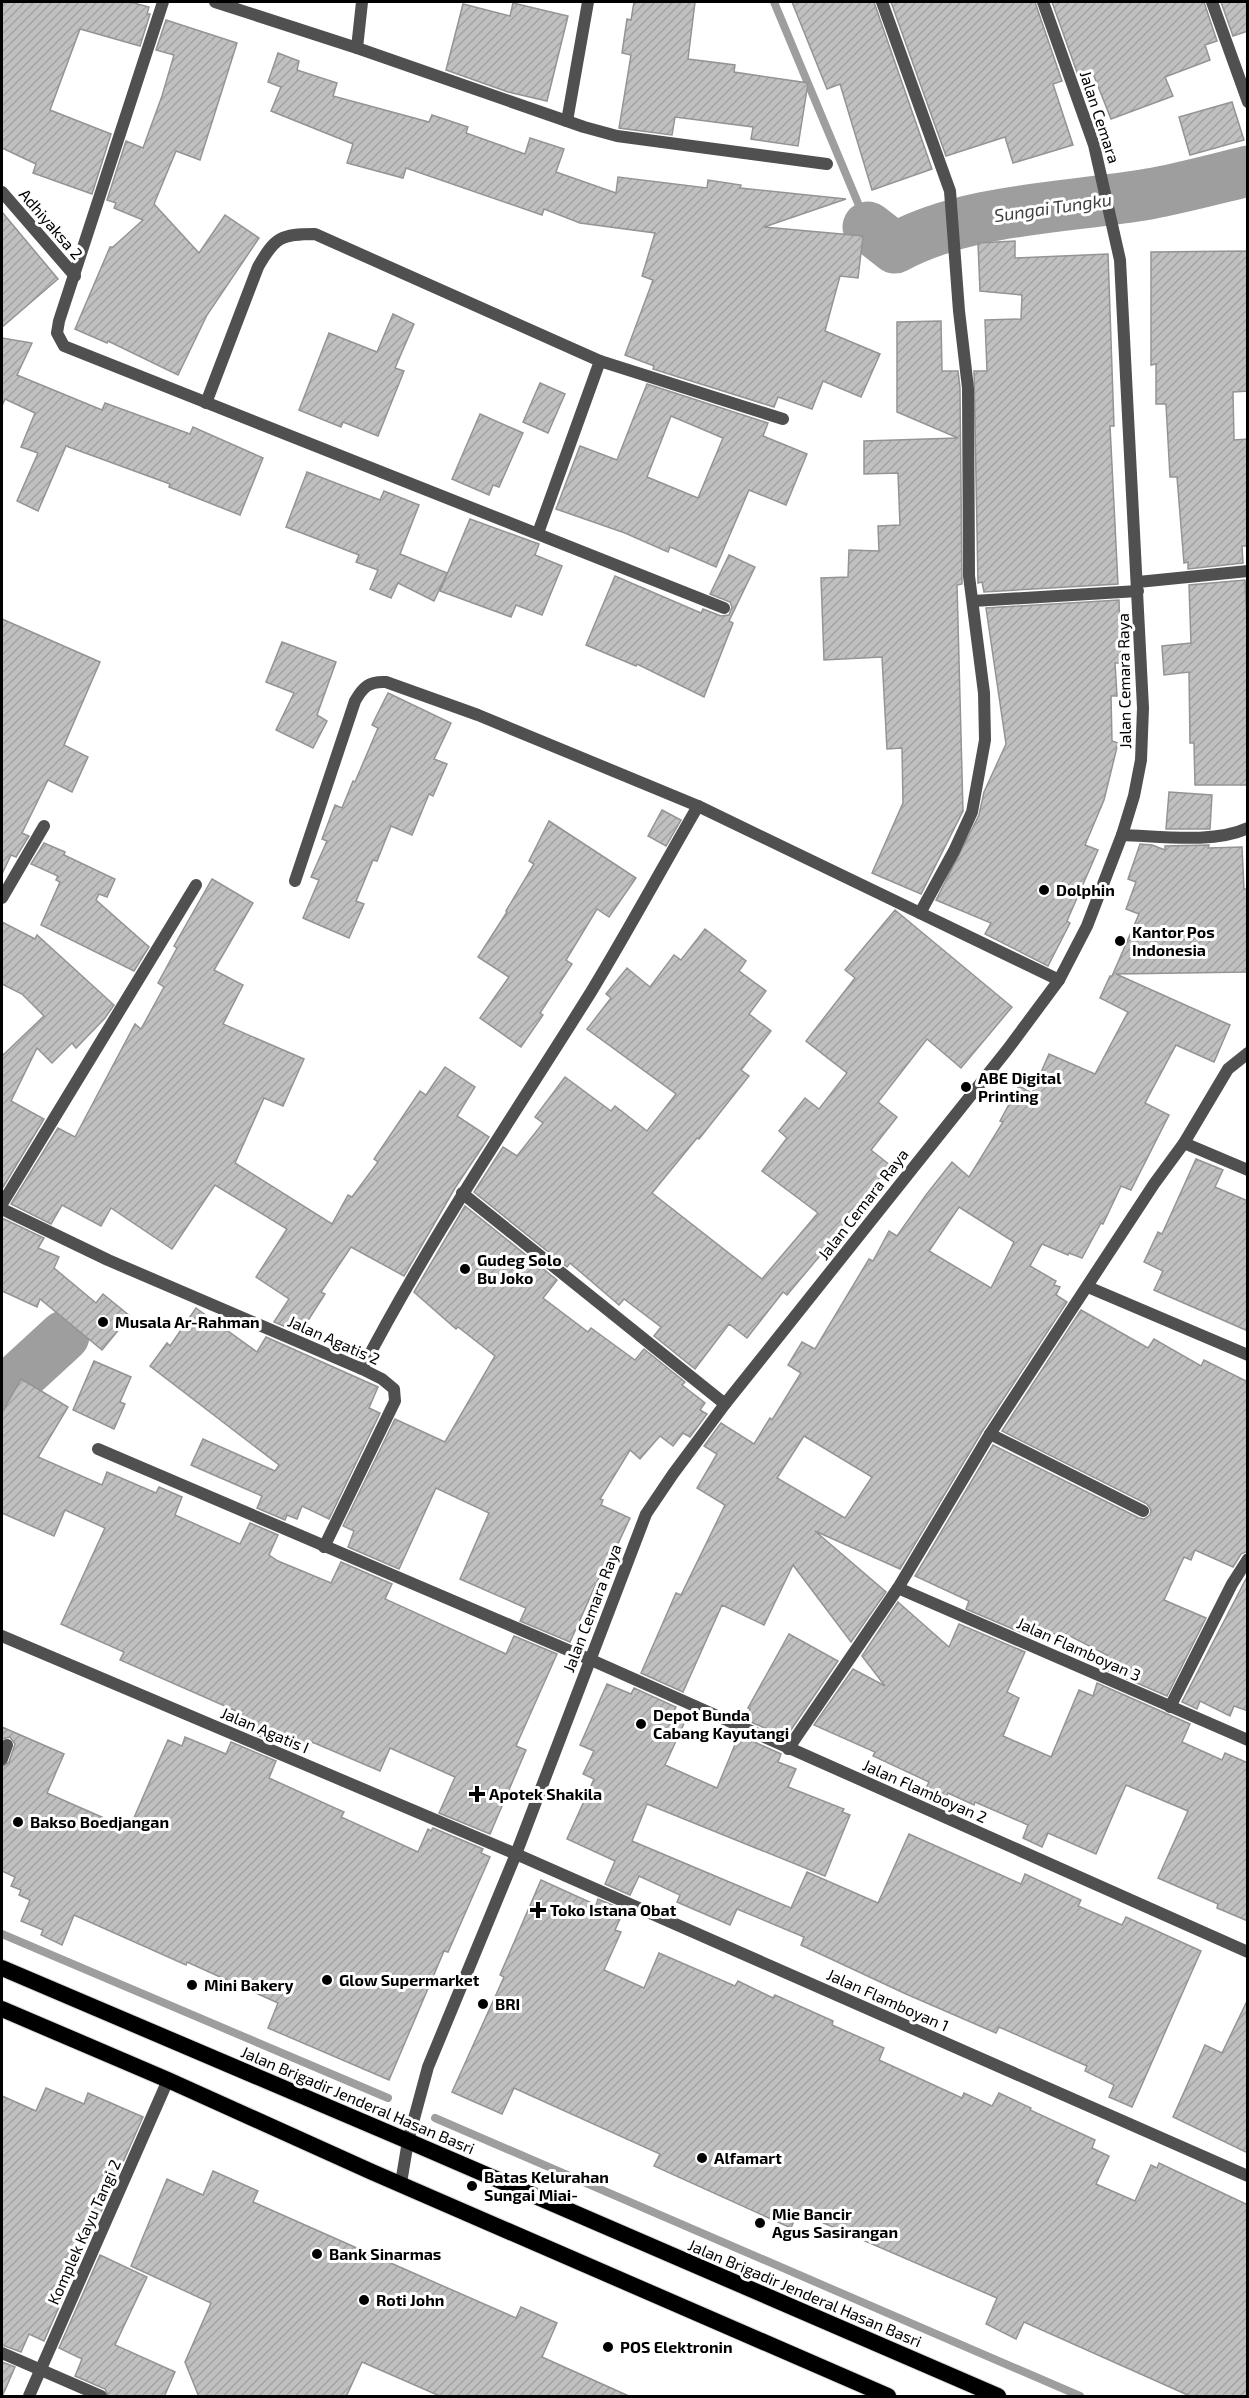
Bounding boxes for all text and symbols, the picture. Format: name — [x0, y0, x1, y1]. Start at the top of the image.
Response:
street label: Jalan Cemara — [1077, 68, 1124, 166]
street label: Adhiyaksa 2 — [16, 185, 87, 263]
water label: Sungai Tungku — [992, 188, 1113, 226]
street label: Jalan Cemara Raya — [1113, 613, 1134, 749]
place label: Dolphin — [1056, 880, 1115, 899]
marker: Dolphin — [1037, 883, 1051, 897]
place label: Kantor Pos Indonesia — [1132, 922, 1215, 959]
marker: Kantor Pos Indonesia — [1113, 934, 1127, 948]
place label: ABE Digital Printing — [978, 1068, 1062, 1105]
marker: ABE Digital Printing — [959, 1080, 973, 1094]
street label: Jalan Cemara Raya — [813, 1144, 912, 1263]
place label: Gudeg Solo Bu Joko — [477, 1250, 562, 1287]
marker: Gudeg Solo Bu Joko — [458, 1262, 472, 1276]
street label: Jalan Agatis 2 — [285, 1311, 383, 1368]
place label: Musala Ar-Rahman — [115, 1312, 260, 1331]
marker: Musala Ar-Rahman — [96, 1315, 110, 1329]
street label: Jalan Cemara Raya — [558, 1541, 625, 1675]
street label: Jalan Flamboyan 3 — [1014, 1613, 1144, 1684]
street label: Jalan Agatis I — [218, 1702, 312, 1757]
place label: Depot Bunda Cabang Kayutangi — [653, 1705, 789, 1743]
marker: Depot Bunda Cabang Kayutangi — [634, 1717, 648, 1731]
street label: Jalan Flamboyan 2 — [860, 1755, 990, 1826]
place label: Apotek Shakila — [489, 1784, 602, 1803]
marker: Apotek Shakila — [470, 1787, 484, 1801]
place label: Bakso Boedjangan — [30, 1812, 169, 1831]
marker: Bakso Boedjangan — [11, 1815, 25, 1829]
place label: Toko Istana Obat — [550, 1900, 677, 1919]
marker: Toko Istana Obat — [531, 1903, 545, 1917]
street label: Jalan Flamboyan 1 — [824, 1964, 952, 2035]
place label: Glow Supermarket — [339, 1970, 480, 1989]
marker: Glow Supermarket — [320, 1973, 334, 1987]
place label: Mini Bakery — [204, 1975, 293, 1995]
marker: Mini Bakery — [185, 1978, 199, 1992]
place label: BRI — [495, 1994, 520, 2013]
marker: BRI — [476, 1997, 490, 2011]
street label: Jalan Brigadir Jenderal Hasan Basri — [239, 2042, 478, 2157]
place label: Alfamart — [714, 2148, 782, 2167]
marker: Alfamart — [695, 2151, 709, 2165]
street label: Komplek Kayu Tangi 2 — [43, 2156, 124, 2307]
place label: Batas Kelurahan Sungai Miai- — [484, 2167, 609, 2204]
marker: Batas Kelurahan Sungai Miai- — [465, 2179, 479, 2193]
place label: Mie Bancir Agus Sasirangan — [772, 2204, 898, 2241]
marker: Mie Bancir Agus Sasirangan — [753, 2216, 767, 2230]
street label: Jalan Brigadir Jenderal Hasan Basri — [686, 2235, 925, 2350]
place label: Bank Sinarmas — [329, 2244, 441, 2263]
marker: Bank Sinarmas — [310, 2247, 324, 2261]
place label: Roti John — [376, 2290, 444, 2309]
marker: Roti John — [357, 2293, 371, 2307]
place label: POS Elektronin — [620, 2337, 733, 2356]
marker: POS Elektronin — [601, 2340, 615, 2354]

